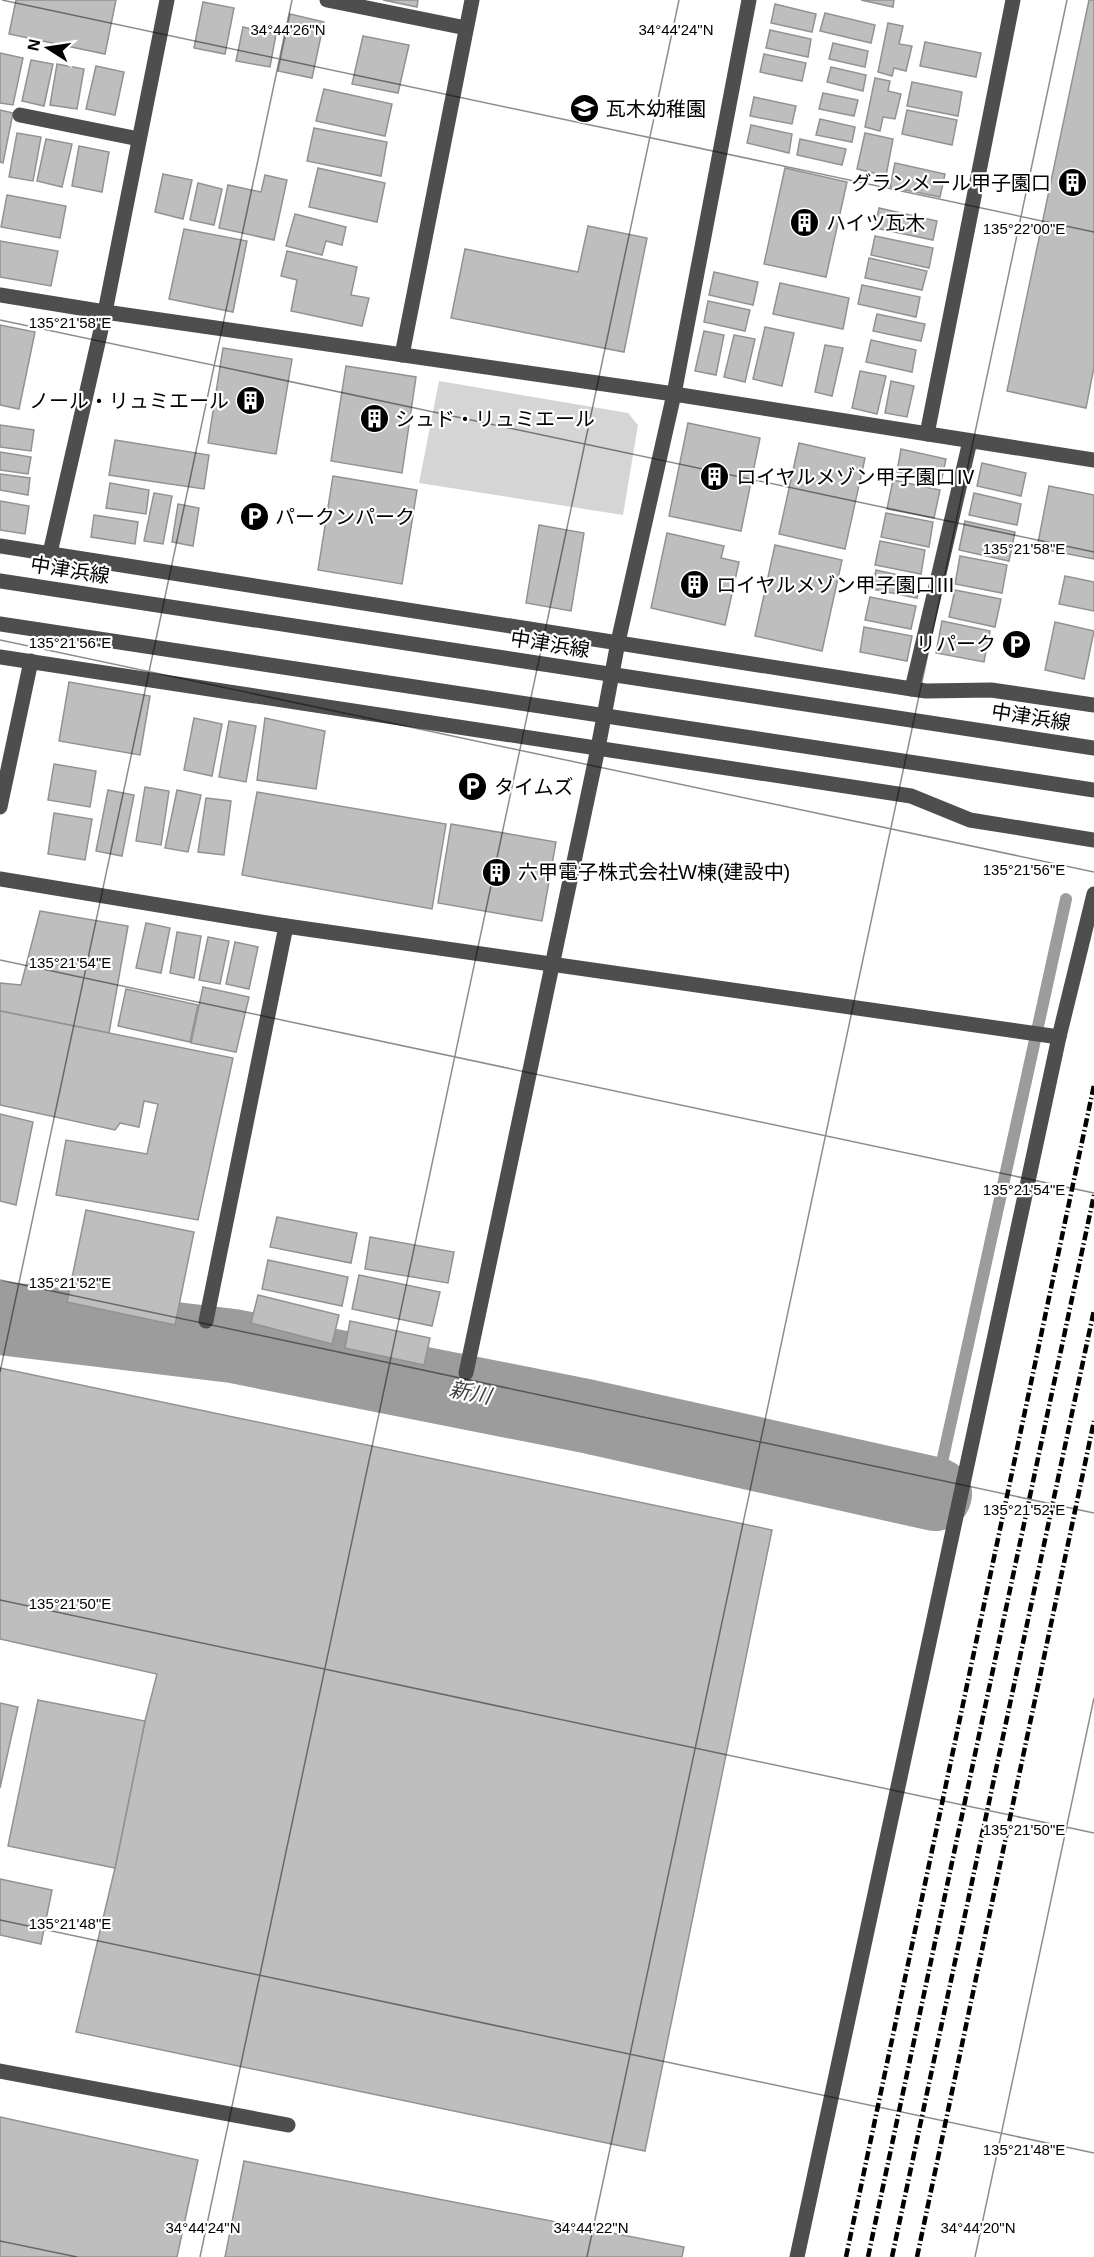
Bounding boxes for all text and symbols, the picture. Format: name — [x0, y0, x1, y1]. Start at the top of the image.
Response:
north arrow — [18, 18, 78, 78]
text: 34°44'26"N — [250, 21, 326, 38]
text: 34°44'24"N — [638, 21, 714, 38]
text: N — [24, 38, 43, 52]
school or university icon: 瓦木幼稚園 — [569, 93, 601, 125]
place label: 瓦木幼稚園 — [606, 98, 706, 120]
building icon: グランメール甲子園口 — [1056, 167, 1088, 199]
place label: グランメール甲子園口 — [852, 172, 1051, 194]
building icon: ハイツ瓦木 — [789, 207, 821, 239]
place label: ハイツ瓦木 — [826, 212, 926, 234]
text: 135°22'00"E — [983, 220, 1065, 237]
text: 135°21'58"E — [29, 314, 111, 331]
building icon: ノール・リュミエール — [234, 385, 266, 417]
place label: ノール・リュミエール — [29, 390, 229, 412]
building icon: シュド・リュミエール — [358, 403, 390, 435]
place label: シュド・リュミエール — [395, 408, 595, 430]
building icon: ロイヤルメゾン甲子園口Ⅳ — [699, 461, 731, 493]
place label: ロイヤルメゾン甲子園口Ⅳ — [736, 466, 975, 488]
parking icon: パークンパーク — [238, 501, 270, 533]
place label: パークンパーク — [275, 506, 415, 528]
text: 135°21'58"E — [983, 540, 1065, 557]
street label: 中津浜線 — [29, 553, 111, 587]
building icon: ロイヤルメゾン甲子園口Ⅲ — [679, 569, 711, 601]
place label: ロイヤルメゾン甲子園口Ⅲ — [716, 574, 955, 596]
street label: 中津浜線 — [509, 627, 591, 661]
parking icon: リパーク — [1001, 628, 1033, 660]
place label: リパーク — [916, 633, 996, 655]
text: 135°21'56"E — [29, 634, 111, 651]
street label: 中津浜線 — [990, 700, 1072, 734]
parking icon: タイムズ — [457, 771, 489, 803]
place label: タイムズ — [494, 776, 574, 798]
building icon: 六甲電子株式会社W棟(建設中) — [481, 856, 513, 888]
place label: 六甲電子株式会社W棟(建設中) — [518, 861, 790, 883]
text: 135°21'56"E — [983, 861, 1065, 878]
text: 135°21'54"E — [29, 954, 111, 971]
text: 135°21'54"E — [983, 1181, 1065, 1198]
text: 135°21'52"E — [29, 1274, 111, 1291]
water label: 新川 — [447, 1377, 495, 1408]
text: 135°21'52"E — [983, 1501, 1065, 1518]
text: 135°21'50"E — [29, 1595, 111, 1612]
text: 135°21'50"E — [983, 1821, 1065, 1838]
text: 135°21'48"E — [29, 1915, 111, 1932]
text: 135°21'48"E — [983, 2141, 1065, 2158]
text: 34°44'24"N — [165, 2219, 241, 2236]
text: 34°44'22"N — [553, 2219, 629, 2236]
text: 34°44'20"N — [940, 2219, 1016, 2236]

